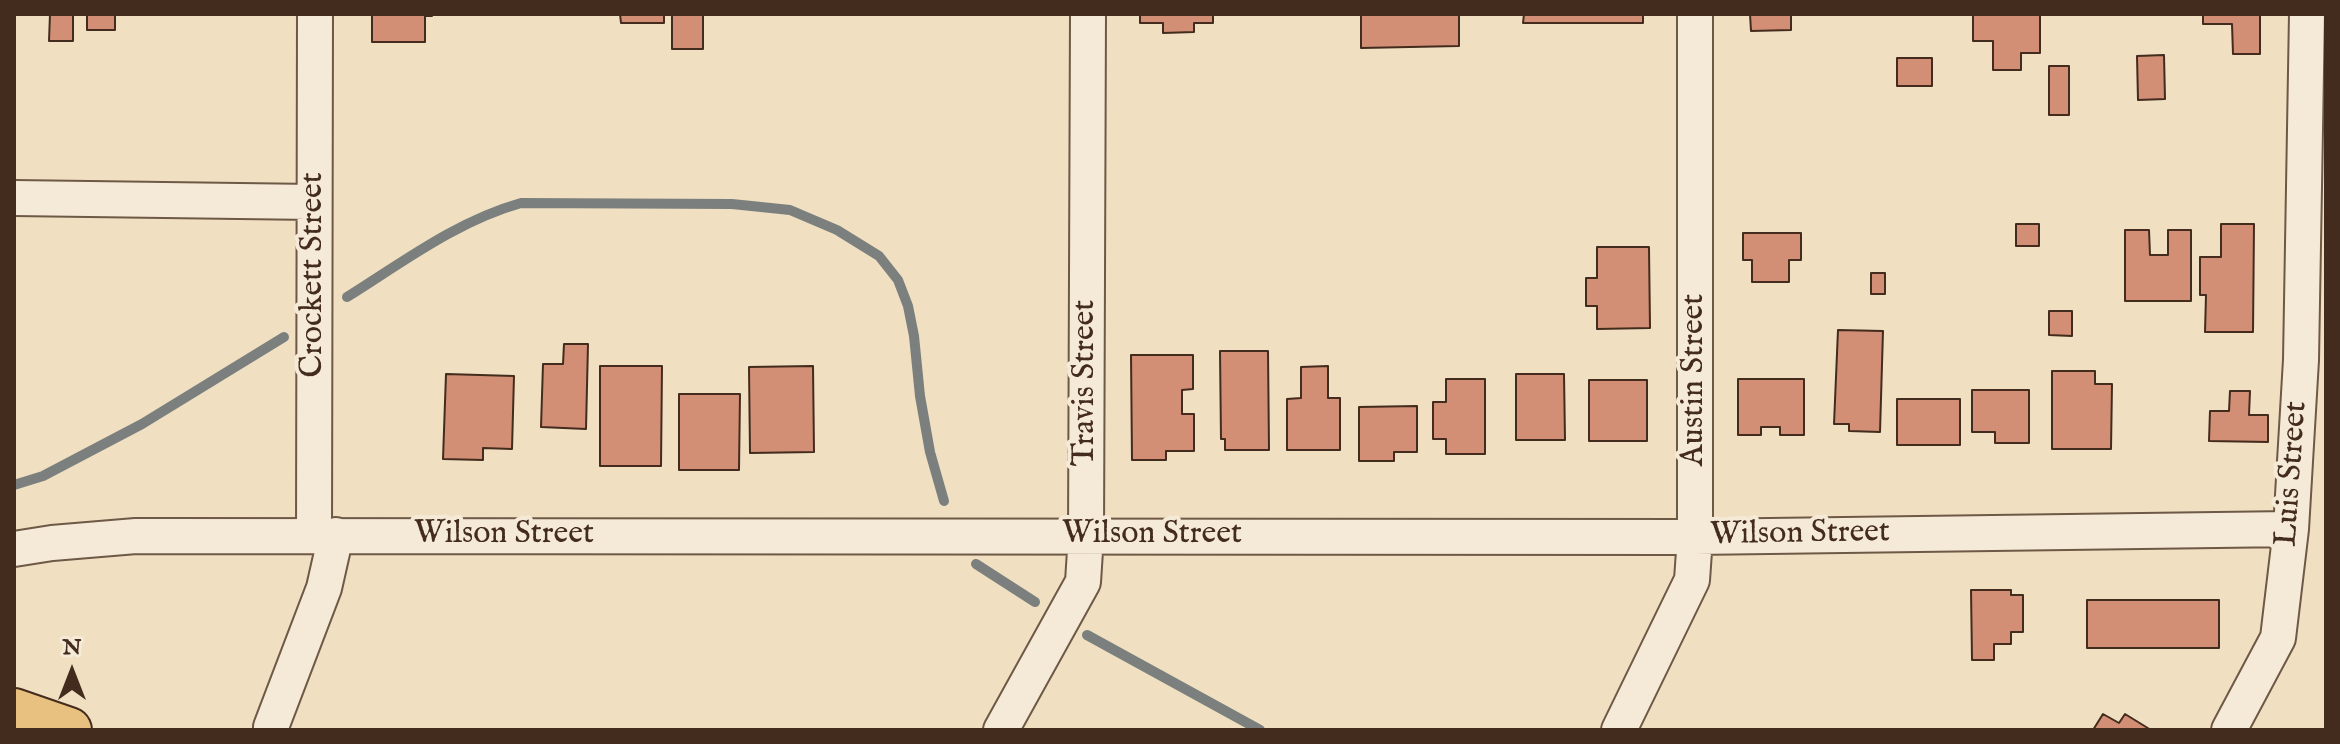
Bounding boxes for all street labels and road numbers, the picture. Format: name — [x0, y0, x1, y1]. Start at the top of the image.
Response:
street label: Crockett Street — [295, 172, 333, 378]
street label: Austin Street — [1676, 294, 1714, 466]
street label: Travis Street — [1067, 300, 1105, 466]
street label: Luis Street — [2269, 400, 2317, 548]
street label: Wilson Street — [1710, 514, 1890, 556]
street label: Wilson Street — [414, 516, 594, 554]
street label: Wilson Street — [1062, 516, 1242, 554]

